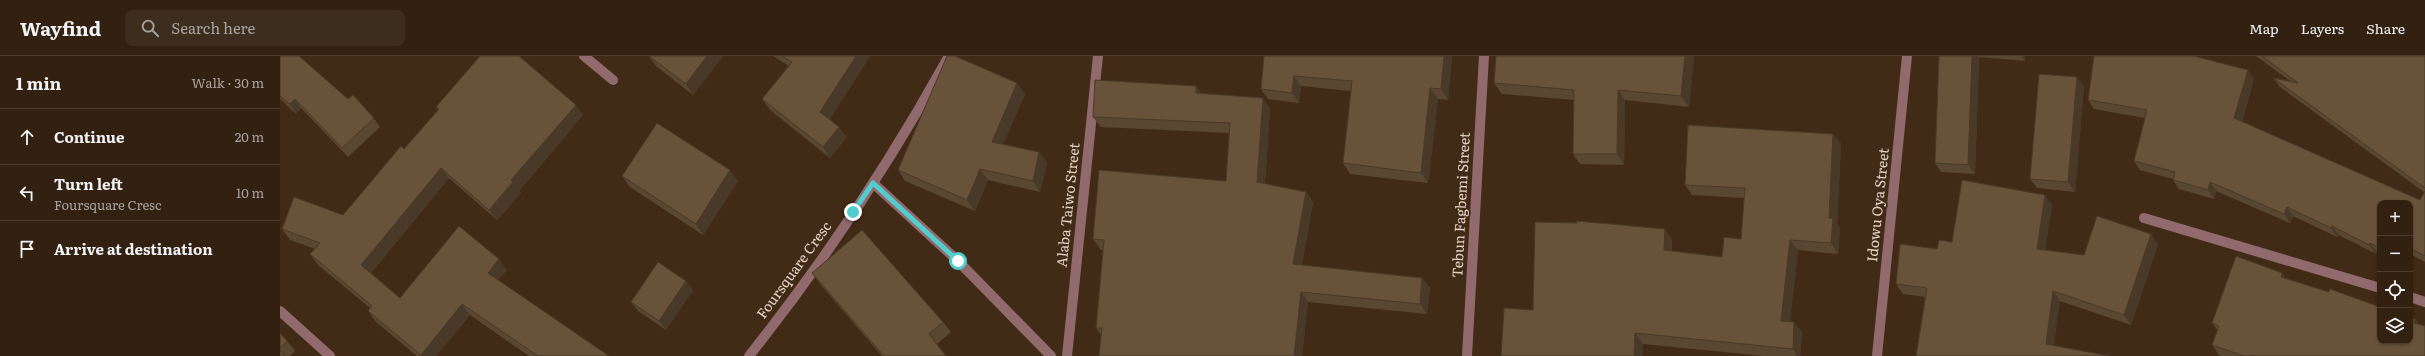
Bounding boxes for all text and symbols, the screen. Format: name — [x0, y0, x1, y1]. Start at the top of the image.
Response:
search box — [125, 10, 405, 46]
text: Wayfind — [20, 14, 101, 42]
text: Search here — [171, 16, 255, 39]
icon: search — [139, 17, 161, 39]
text: Map — [2249, 18, 2279, 38]
text: Layers — [2301, 18, 2344, 38]
text: Share — [2366, 18, 2405, 38]
text: 1 min — [16, 70, 61, 95]
text: Walk · 30 m — [191, 73, 264, 92]
text: Continue — [54, 125, 124, 148]
icon: ahead — [16, 126, 38, 148]
text: 20 m — [235, 127, 264, 146]
street label: Tebun Fagbemi Street — [1446, 131, 1474, 278]
street label: Alaba Taiwo Street — [1051, 141, 1084, 268]
street label: Idowu Oya Street — [1861, 147, 1893, 263]
text: Turn left — [54, 172, 123, 195]
icon: left — [16, 182, 38, 204]
text: 10 m — [236, 183, 264, 202]
text: Foursquare Cresc — [54, 195, 161, 214]
map controls — [2377, 200, 2413, 344]
button: + — [2377, 200, 2413, 236]
route end — [844, 203, 862, 221]
street label: Foursquare Cresc — [751, 217, 835, 322]
button: − — [2377, 236, 2413, 272]
text: Arrive at destination — [54, 237, 213, 260]
icon: arrive — [16, 238, 38, 260]
route start — [949, 252, 967, 270]
button: locate — [2377, 272, 2413, 308]
button: layers — [2377, 308, 2413, 344]

